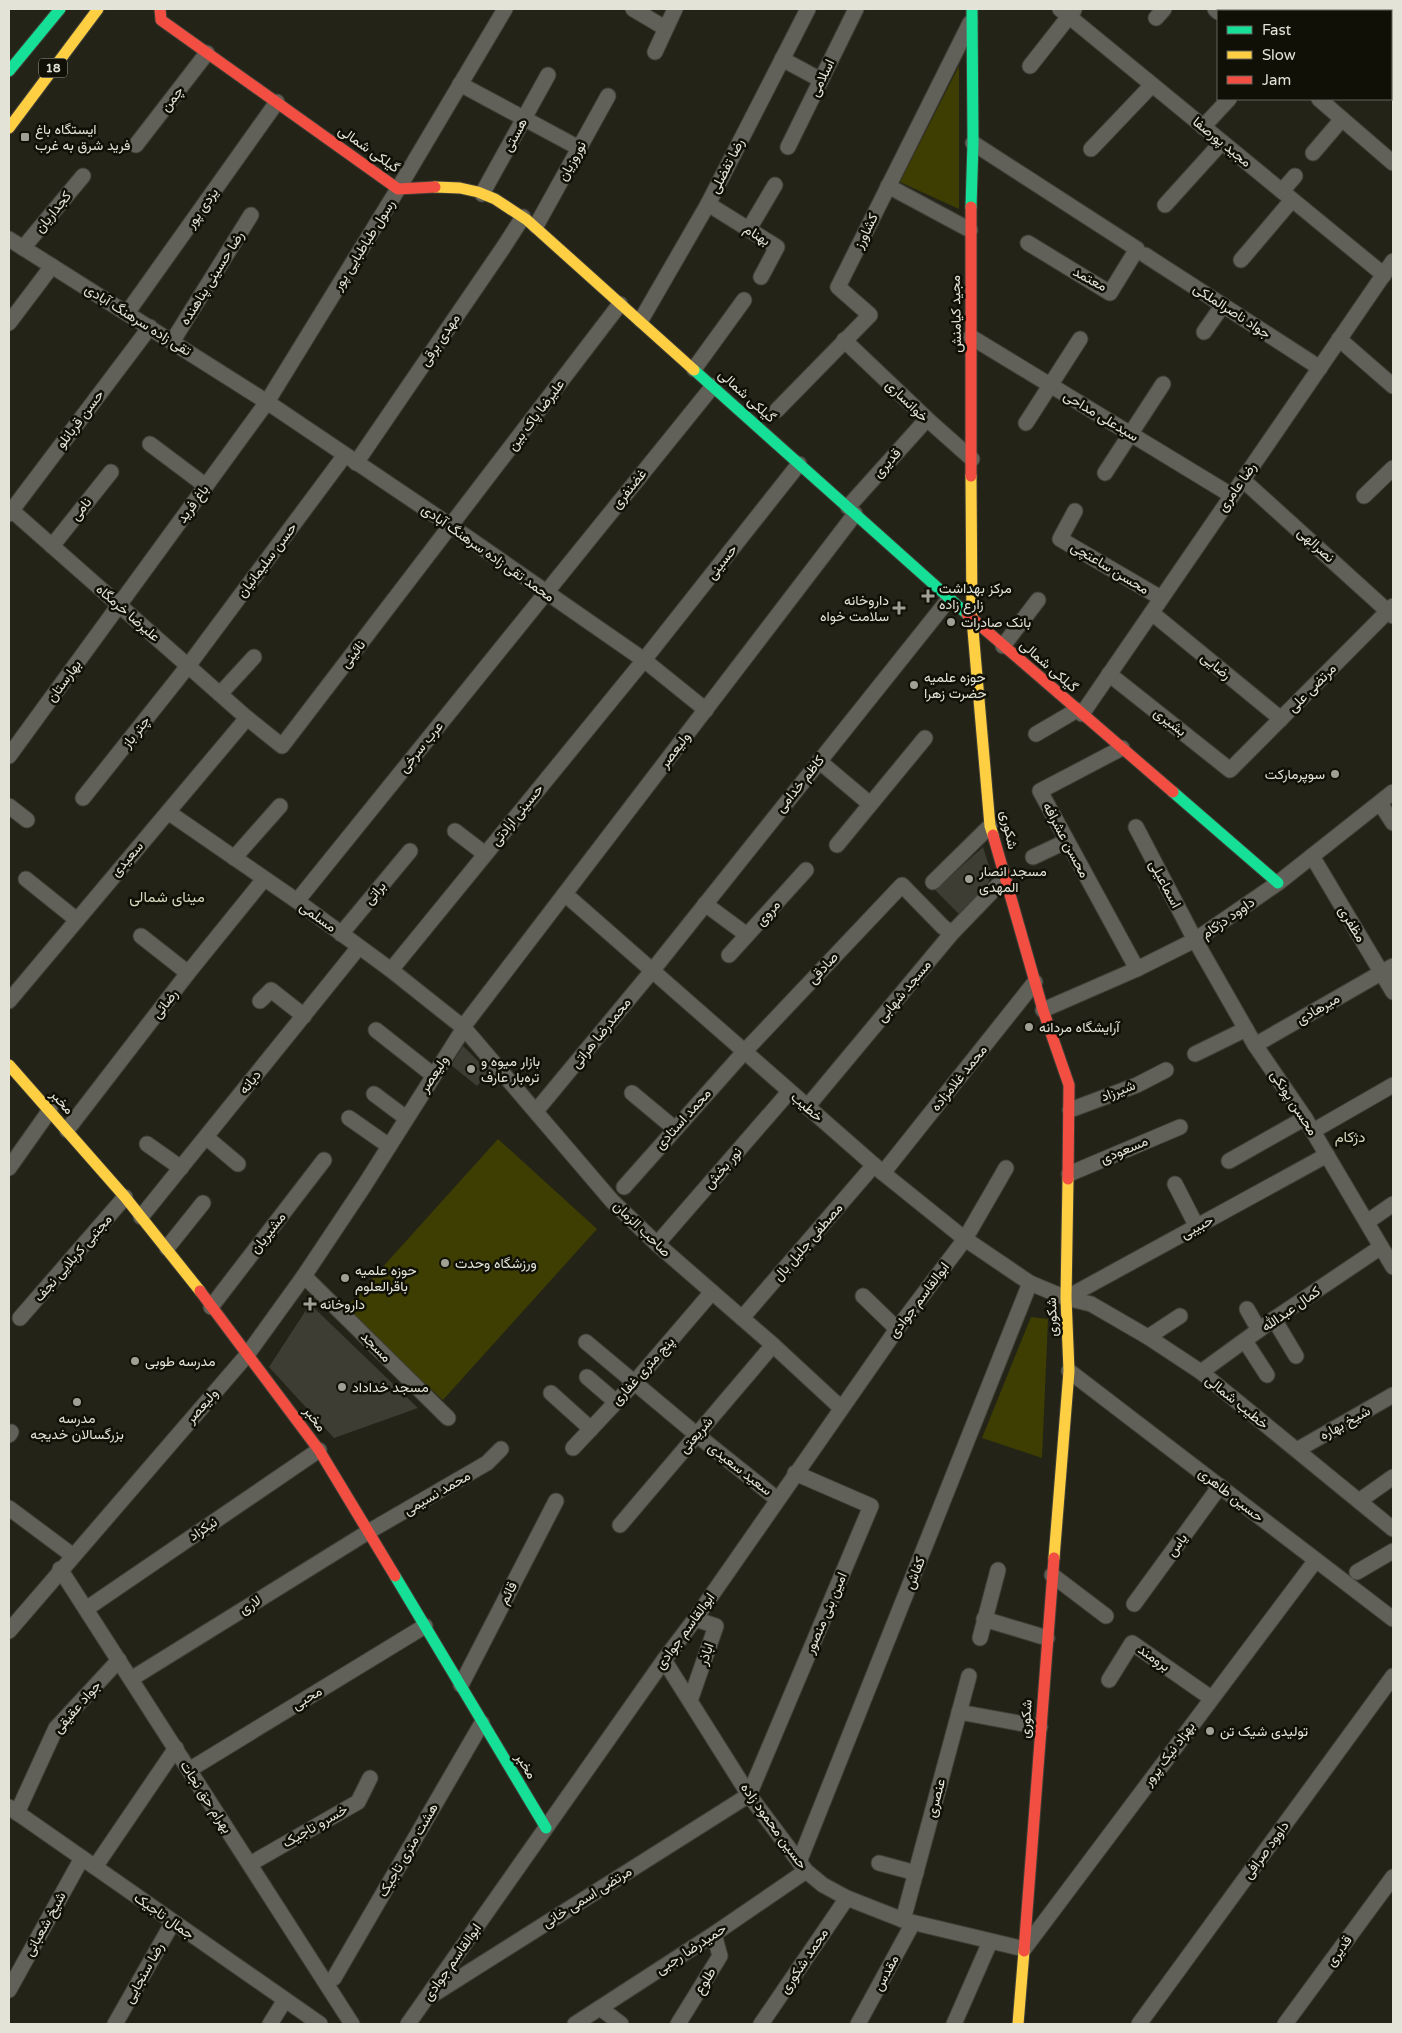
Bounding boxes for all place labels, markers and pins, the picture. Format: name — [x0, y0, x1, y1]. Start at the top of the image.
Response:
place label: ایستگاه باغ فرید شرق به غرب — [35, 121, 131, 154]
marker: ایستگاه باغ فرید شرق به غرب — [19, 131, 31, 143]
place label: مرکز بهداشت زارع زاده — [939, 580, 1012, 615]
marker: مرکز بهداشت زارع زاده — [921, 589, 935, 603]
place label: داروخانه سلامت خواه — [820, 592, 889, 625]
marker: داروخانه سلامت خواه — [893, 602, 905, 614]
place label: بانک صادرات — [961, 614, 1031, 631]
marker: بانک صادرات — [945, 616, 957, 628]
place label: حوزه علمیه حضرت زهرا — [924, 669, 987, 702]
marker: حوزه علمیه حضرت زهرا — [908, 679, 920, 691]
place label: سوپرمارکت — [1265, 766, 1325, 784]
marker: سوپرمارکت — [1329, 768, 1341, 780]
place label: مسجد انصار المهدی — [978, 863, 1047, 896]
marker: مسجد انصار المهدی — [963, 873, 975, 885]
place label: آرایشگاه مردانه — [1039, 1019, 1121, 1036]
marker: آرایشگاه مردانه — [1023, 1021, 1035, 1033]
place label: بازار میوه و تره‌بار عارف — [481, 1053, 540, 1086]
marker: بازار میوه و تره‌بار عارف — [465, 1063, 477, 1075]
place label: ورزشگاه وحدت — [455, 1255, 537, 1272]
marker: ورزشگاه وحدت — [439, 1257, 451, 1269]
place label: حوزه علمیه باقرالعلوم — [355, 1262, 417, 1295]
marker: حوزه علمیه باقرالعلوم — [339, 1272, 351, 1284]
place label: داروخانه — [320, 1296, 365, 1313]
marker: داروخانه — [304, 1298, 316, 1310]
place label: مدرسه طوبی — [145, 1353, 215, 1370]
marker: مدرسه طوبی — [129, 1355, 141, 1367]
place label: مسجد خداداد — [352, 1379, 429, 1396]
marker: مسجد خداداد — [336, 1381, 348, 1393]
marker: مدرسه بزرگسالان خدیجه — [71, 1396, 83, 1408]
place label: مدرسه بزرگسالان خدیجه — [30, 1410, 124, 1443]
place label: تولیدی شیک تن — [1220, 1723, 1308, 1740]
marker: تولیدی شیک تن — [1204, 1725, 1216, 1737]

